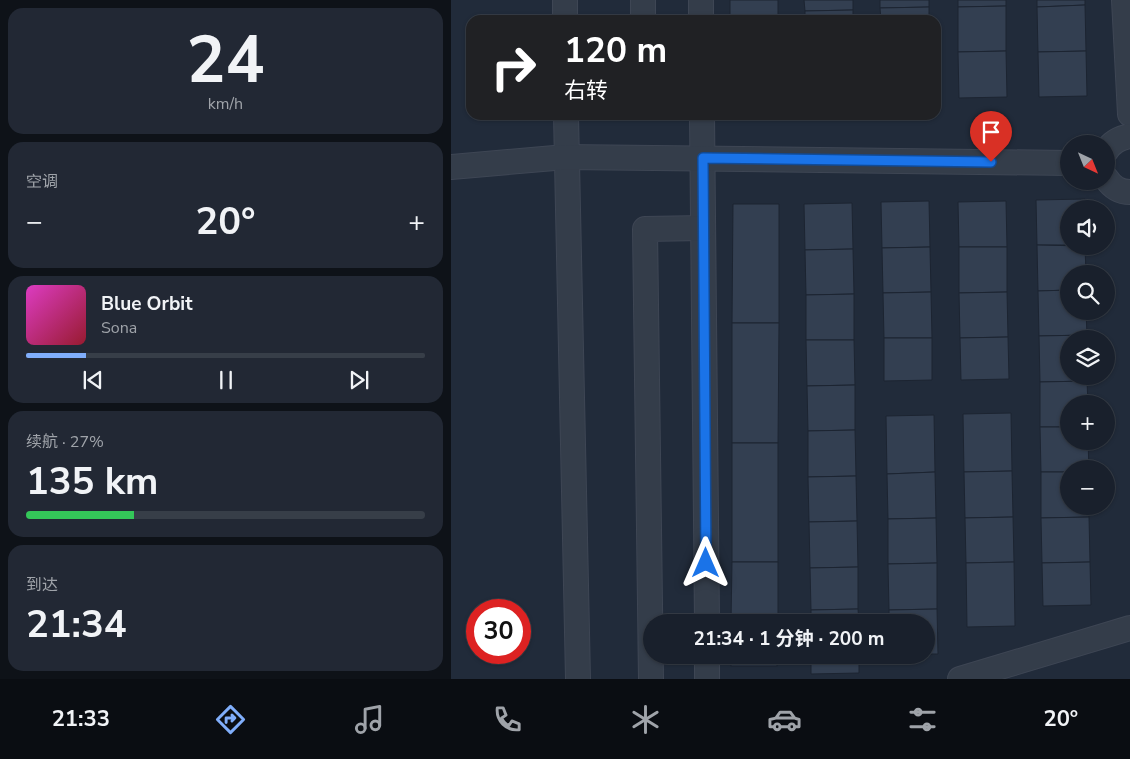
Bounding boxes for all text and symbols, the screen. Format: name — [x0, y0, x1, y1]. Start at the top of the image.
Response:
text: 24 — [186, 16, 265, 105]
text: 120 m — [564, 27, 667, 74]
icon: right — [481, 35, 546, 100]
text: 右转 — [564, 76, 608, 106]
text: km/h — [208, 93, 243, 115]
pin — [970, 111, 1012, 162]
icon: arrive — [977, 118, 1005, 146]
north arrow — [1060, 135, 1115, 190]
map controls — [1060, 135, 1115, 515]
text: 空调 — [26, 171, 58, 193]
text: 20° — [195, 196, 256, 247]
button: sound — [1060, 200, 1115, 255]
text: − — [26, 203, 43, 241]
text: + — [408, 203, 425, 241]
button: search — [1060, 265, 1115, 320]
text: Blue Orbit — [101, 291, 192, 317]
text: Sona — [101, 317, 137, 339]
button: layers — [1060, 330, 1115, 385]
icon: previous — [79, 366, 107, 394]
icon: pause — [212, 366, 240, 394]
icon: next — [345, 366, 373, 394]
button: + — [1060, 395, 1115, 450]
text: 续航 · 27% — [26, 431, 104, 453]
text: 135 km — [26, 456, 158, 507]
button: − — [1060, 460, 1115, 515]
position arrow — [679, 536, 731, 588]
text: 到达 — [26, 574, 58, 596]
text: 21:34 — [26, 599, 127, 650]
speed limit sign: 30 — [466, 599, 531, 664]
text: 21:34 · 1 分钟 · 200 m — [694, 626, 884, 652]
icon: directions — [213, 702, 248, 737]
icon: music — [352, 702, 387, 737]
icon: phone — [490, 702, 525, 737]
icon: climate — [628, 702, 663, 737]
icon: car — [767, 702, 802, 737]
icon: filters — [905, 702, 940, 737]
text: 21:33 — [52, 704, 110, 734]
text: 20° — [1043, 704, 1078, 734]

